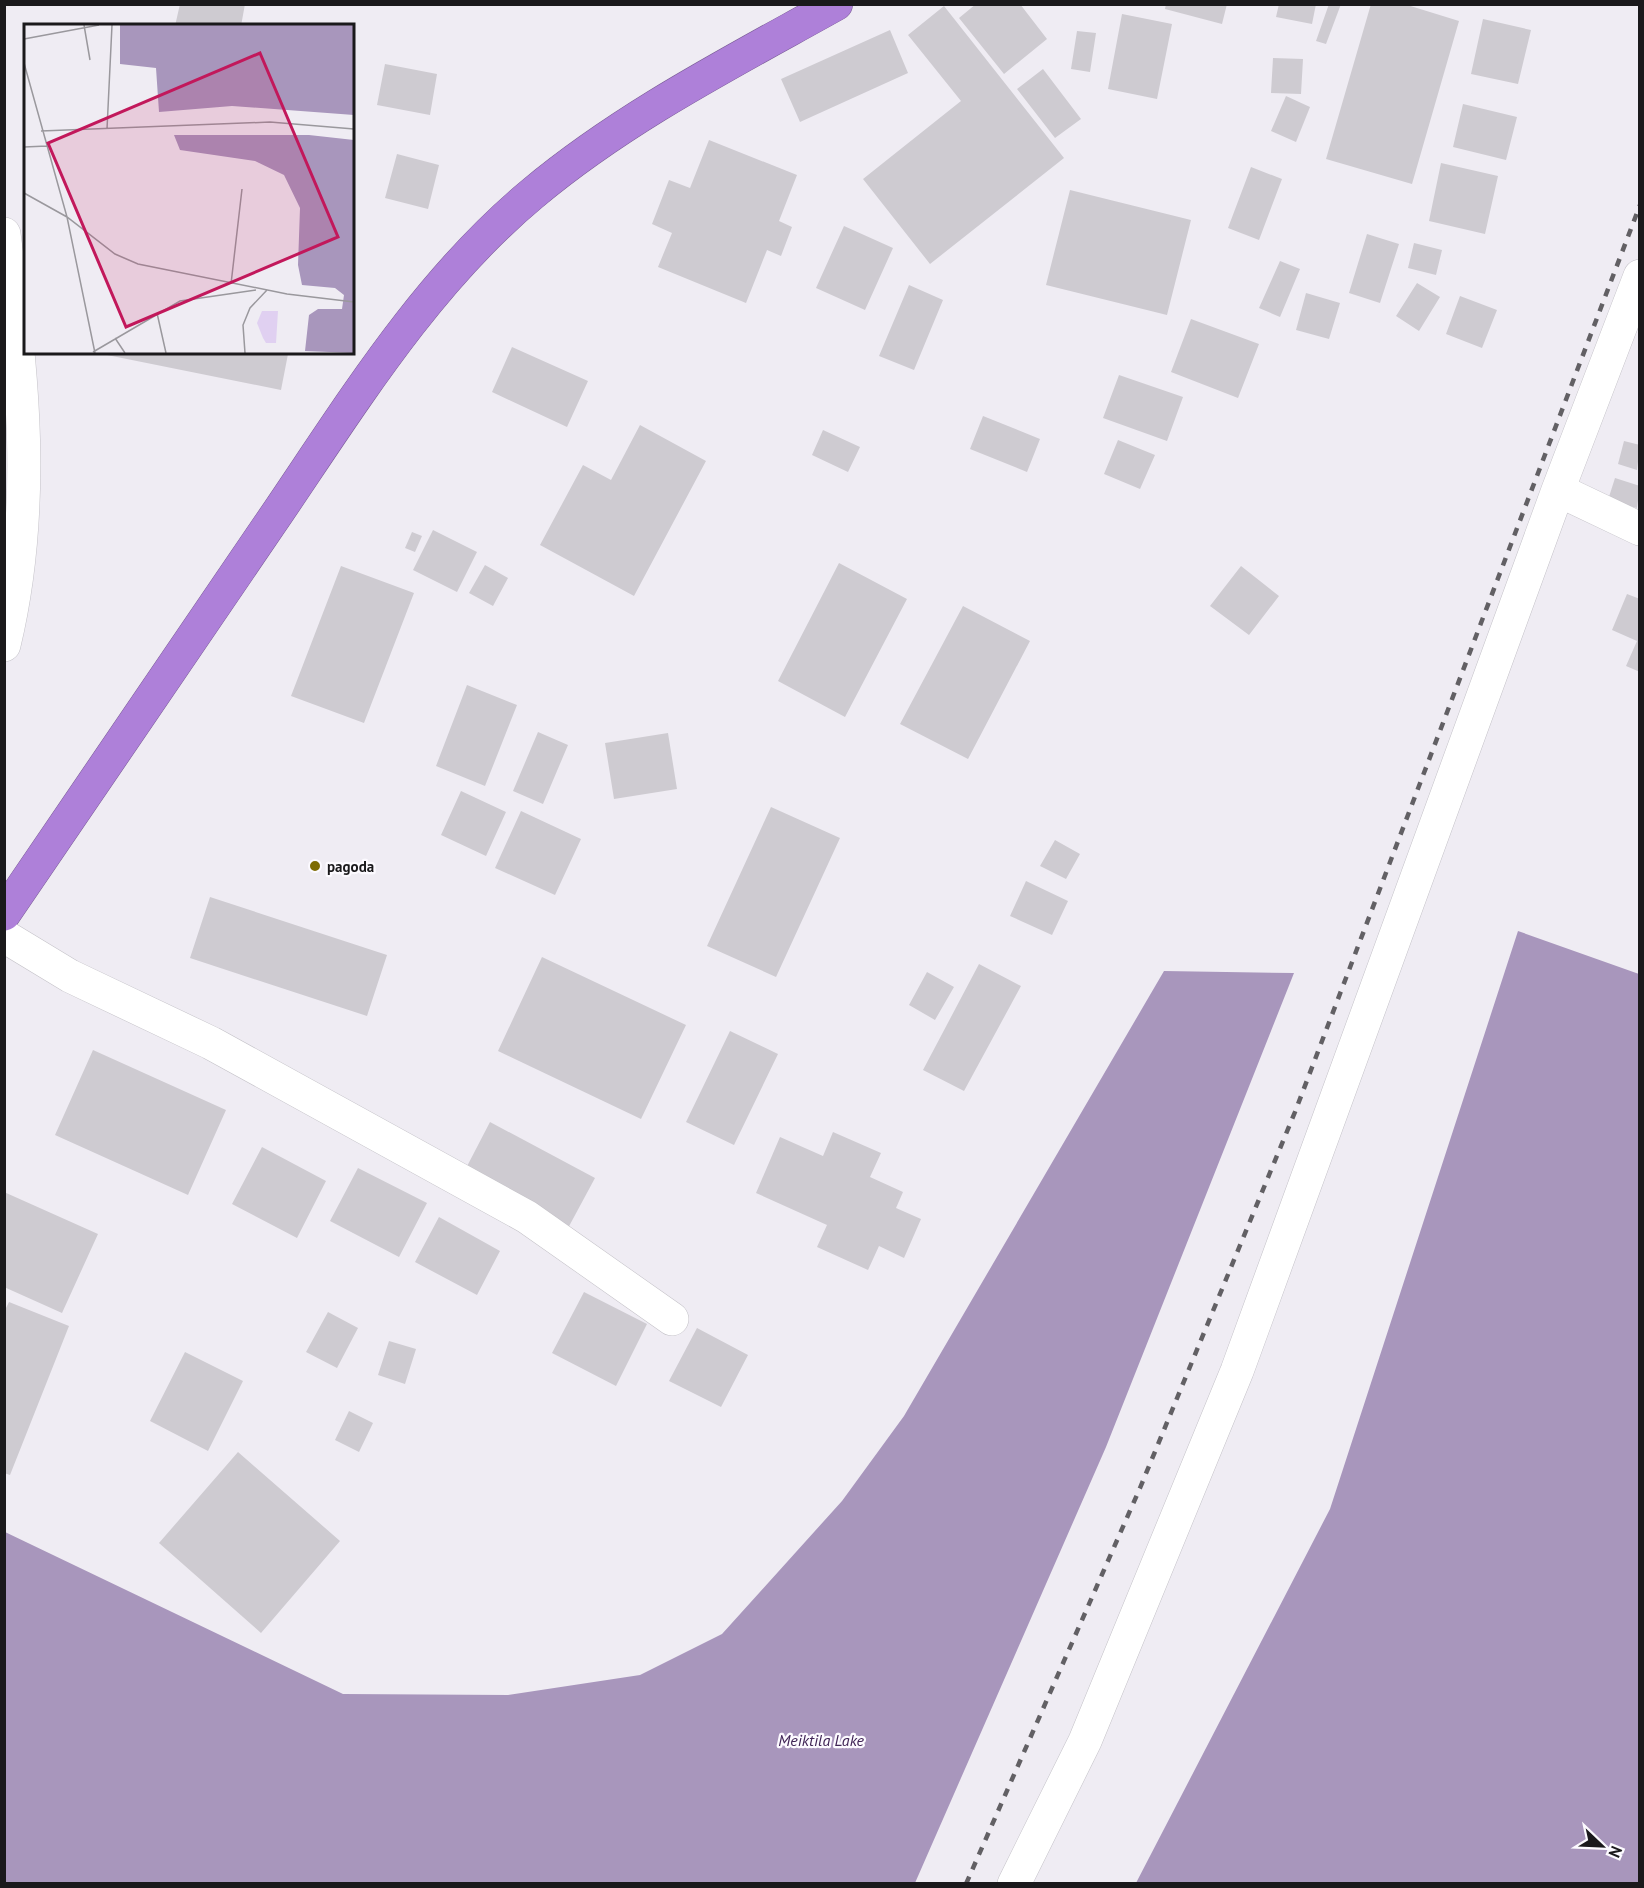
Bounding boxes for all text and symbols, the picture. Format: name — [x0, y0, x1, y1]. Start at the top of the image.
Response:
inset map — [24, 24, 354, 354]
place label: pagoda — [327, 857, 374, 876]
marker: pagoda — [308, 859, 322, 873]
water label: Meiktila Lake — [778, 1730, 864, 1750]
north arrow — [1572, 1816, 1632, 1876]
text: N — [1605, 1843, 1627, 1861]

